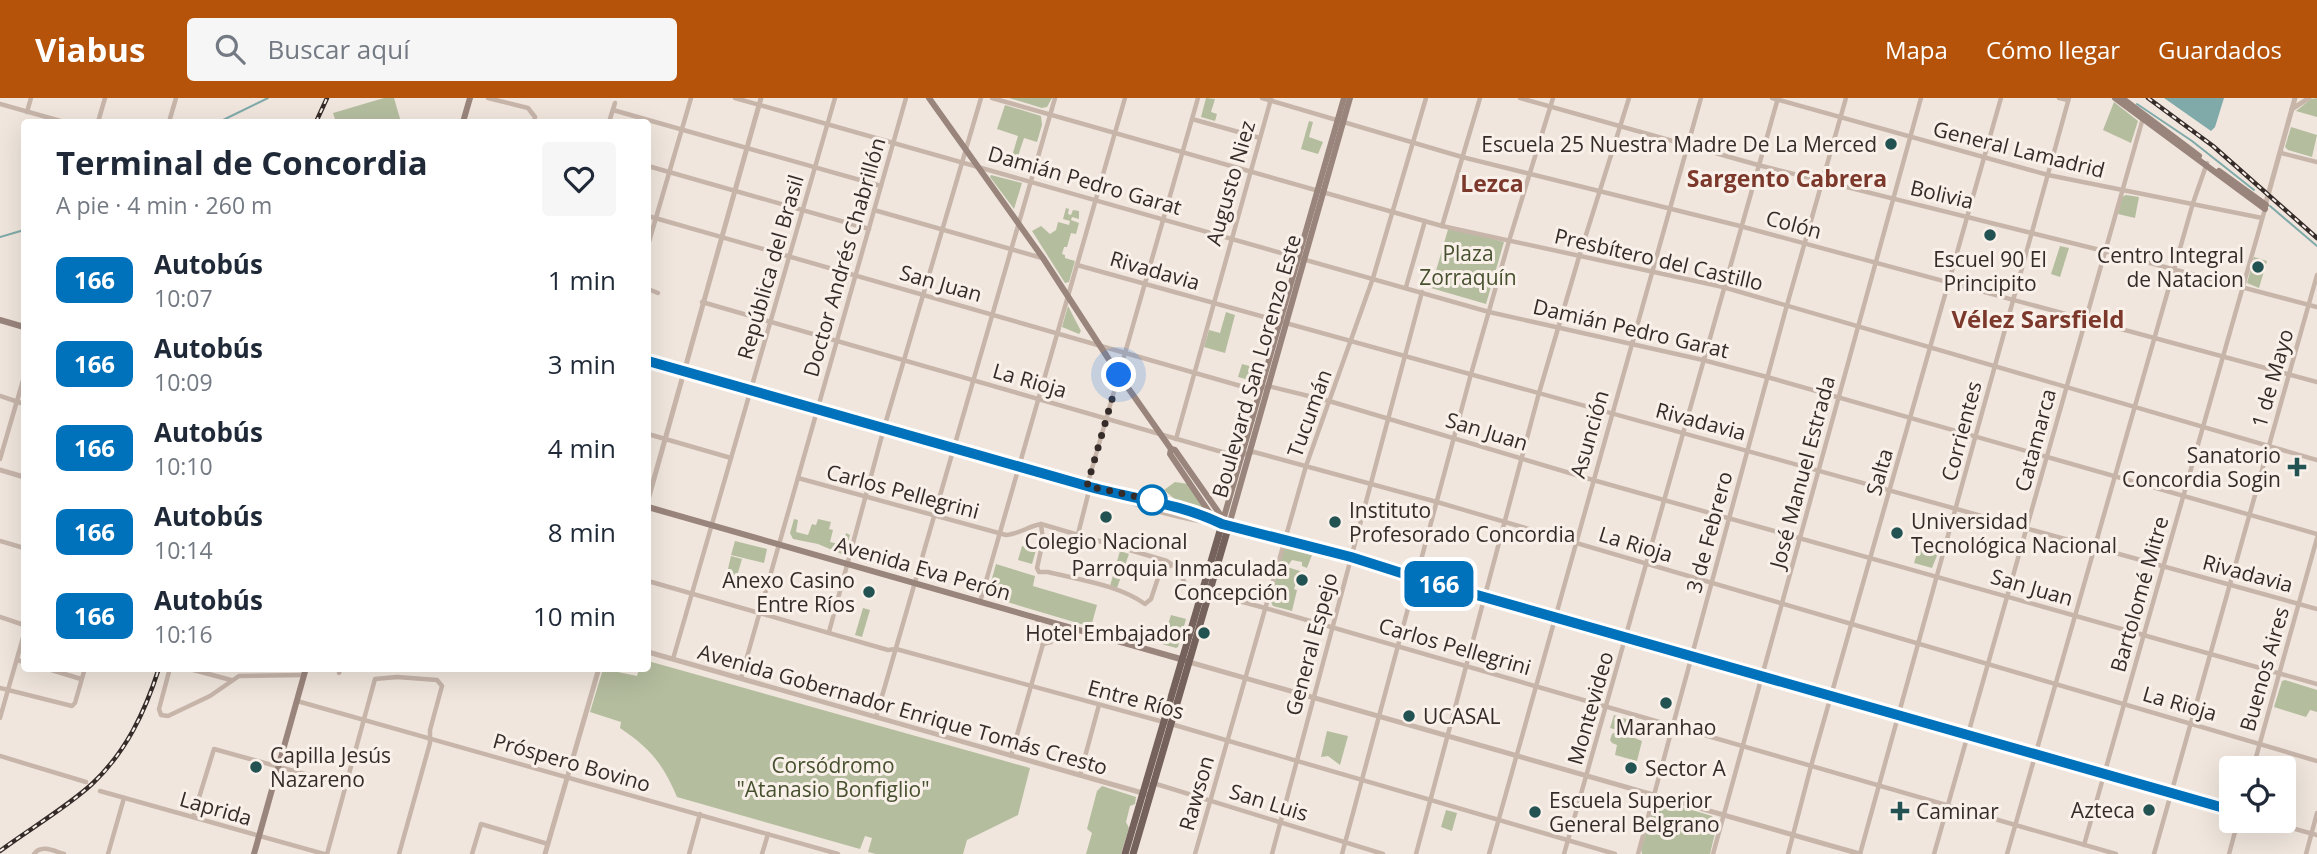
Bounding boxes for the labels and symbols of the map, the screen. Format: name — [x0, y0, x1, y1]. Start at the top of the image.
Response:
street label: General Lamadrid — [1930, 114, 2108, 184]
street label: Augusto Niez — [1199, 117, 1261, 249]
place label: Escuela 25 Nuestra Madre De La Merced — [1481, 130, 1877, 158]
street label: Doctor Andrés Chabrillón — [796, 134, 892, 380]
marker: Escuela 25 Nuestra Madre De La Merced — [1883, 136, 1899, 152]
street label: Damián Pedro Garat — [985, 139, 1185, 221]
district label: Sargento Cabrera — [1687, 162, 1887, 194]
district label: Lezca — [1460, 167, 1524, 199]
street label: República del Brasil — [730, 171, 810, 363]
street label: Bolivia — [1908, 173, 1976, 215]
street label: Colón — [1763, 203, 1825, 245]
street label: Presbítero del Castillo — [1552, 221, 1766, 297]
marker: Escuel 90 El Principito — [1982, 227, 1998, 243]
street label: Boulevard San Lorenzo Este — [1205, 231, 1307, 501]
park label: Plaza Zorraquín — [1419, 239, 1517, 291]
place label: Centro Integral de Natacion — [2097, 241, 2244, 293]
street label: Rivadavia — [1107, 244, 1203, 296]
place label: Escuel 90 El Principito — [1933, 245, 2047, 297]
street label: San Juan — [896, 258, 986, 308]
marker: Centro Integral de Natacion — [2250, 259, 2266, 275]
street label: Damián Pedro Garat — [1530, 292, 1732, 364]
district label: Vélez Sarsfield — [1951, 302, 2125, 335]
street label: 1 de Mayo — [2245, 325, 2299, 431]
street label: La Rioja — [990, 356, 1070, 404]
your location — [1101, 357, 1136, 392]
street label: Tucumán — [1280, 365, 1338, 461]
street label: José Manuel Estrada — [1762, 373, 1841, 573]
street label: Corrientes — [1934, 378, 1988, 484]
street label: Catamarca — [2008, 385, 2062, 495]
street label: Asunción — [1563, 387, 1615, 481]
street label: Rivadavia — [1653, 396, 1749, 446]
street label: San Juan — [1442, 405, 1532, 457]
place label: Sanatorio Concordia Sogin — [2122, 441, 2281, 493]
street label: Salta — [1859, 445, 1899, 499]
street label: Carlos Pellegrini — [823, 457, 983, 525]
marker: Sanatorio Concordia Sogin — [2287, 457, 2307, 477]
street label: 3 de Febrero — [1679, 468, 1739, 596]
unlabelled marker — [1137, 485, 1167, 515]
place label: Instituto Profesorado Concordia — [1349, 496, 1575, 548]
place label: Universidad Tecnológica Nacional — [1911, 507, 2117, 559]
marker: Colegio Nacional — [1098, 509, 1114, 525]
street label: Bartolomé Mitre — [2103, 513, 2175, 675]
marker: Instituto Profesorado Concordia — [1327, 514, 1343, 530]
street label: La Rioja — [1596, 520, 1676, 568]
marker: Universidad Tecnológica Nacional — [1889, 525, 1905, 541]
place label: Colegio Nacional — [1024, 527, 1188, 555]
street label: Avenida Eva Perón — [832, 530, 1014, 606]
street label: Rivadavia — [2200, 548, 2296, 598]
place label: Parroquia Inmaculada Concepción — [1071, 554, 1288, 606]
line badge: 166 — [1399, 561, 1479, 607]
street label: San Juan — [1987, 562, 2077, 612]
place label: Anexo Casino Entre Ríos — [722, 566, 855, 618]
street label: General Espejo — [1278, 569, 1344, 719]
marker: Parroquia Inmaculada Concepción — [1294, 572, 1310, 588]
marker: Anexo Casino Entre Ríos — [861, 584, 877, 600]
street label: Buenos Aires — [2233, 604, 2295, 734]
street label: Carlos Pellegrini — [1376, 611, 1534, 681]
place label: Hotel Embajador — [1025, 619, 1190, 647]
marker: Hotel Embajador — [1196, 625, 1212, 641]
street label: Avenida Gobernador Enrique Tomás Cresto — [695, 637, 1111, 781]
street label: Montevideo — [1560, 648, 1620, 768]
street label: Entre Ríos — [1085, 673, 1187, 725]
street label: La Rioja — [2140, 679, 2220, 727]
marker: Maranhao — [1658, 695, 1674, 711]
place label: UCASAL — [1423, 702, 1501, 730]
marker: UCASAL — [1401, 708, 1417, 724]
place label: Maranhao — [1616, 713, 1716, 741]
street label: Próspero Bovino — [490, 726, 654, 798]
place label: Capilla Jesús Nazareno — [270, 741, 391, 793]
park label: Corsódromo "Atanasio Bonfiglio" — [736, 751, 930, 803]
street label: Rawson — [1172, 752, 1220, 834]
place label: Sector A — [1645, 754, 1727, 782]
marker: Capilla Jesús Nazareno — [248, 759, 264, 775]
marker: Sector A — [1623, 760, 1639, 776]
street label: San Luis — [1226, 777, 1312, 827]
street label: Laprida — [177, 784, 255, 832]
place label: Escuela Superior General Belgrano — [1549, 786, 1720, 838]
place label: Azteca — [2071, 796, 2135, 824]
place label: Caminar — [1916, 797, 1999, 825]
marker: Caminar — [1890, 801, 1910, 821]
marker: Azteca — [2141, 802, 2157, 818]
marker: Escuela Superior General Belgrano — [1527, 804, 1543, 820]

